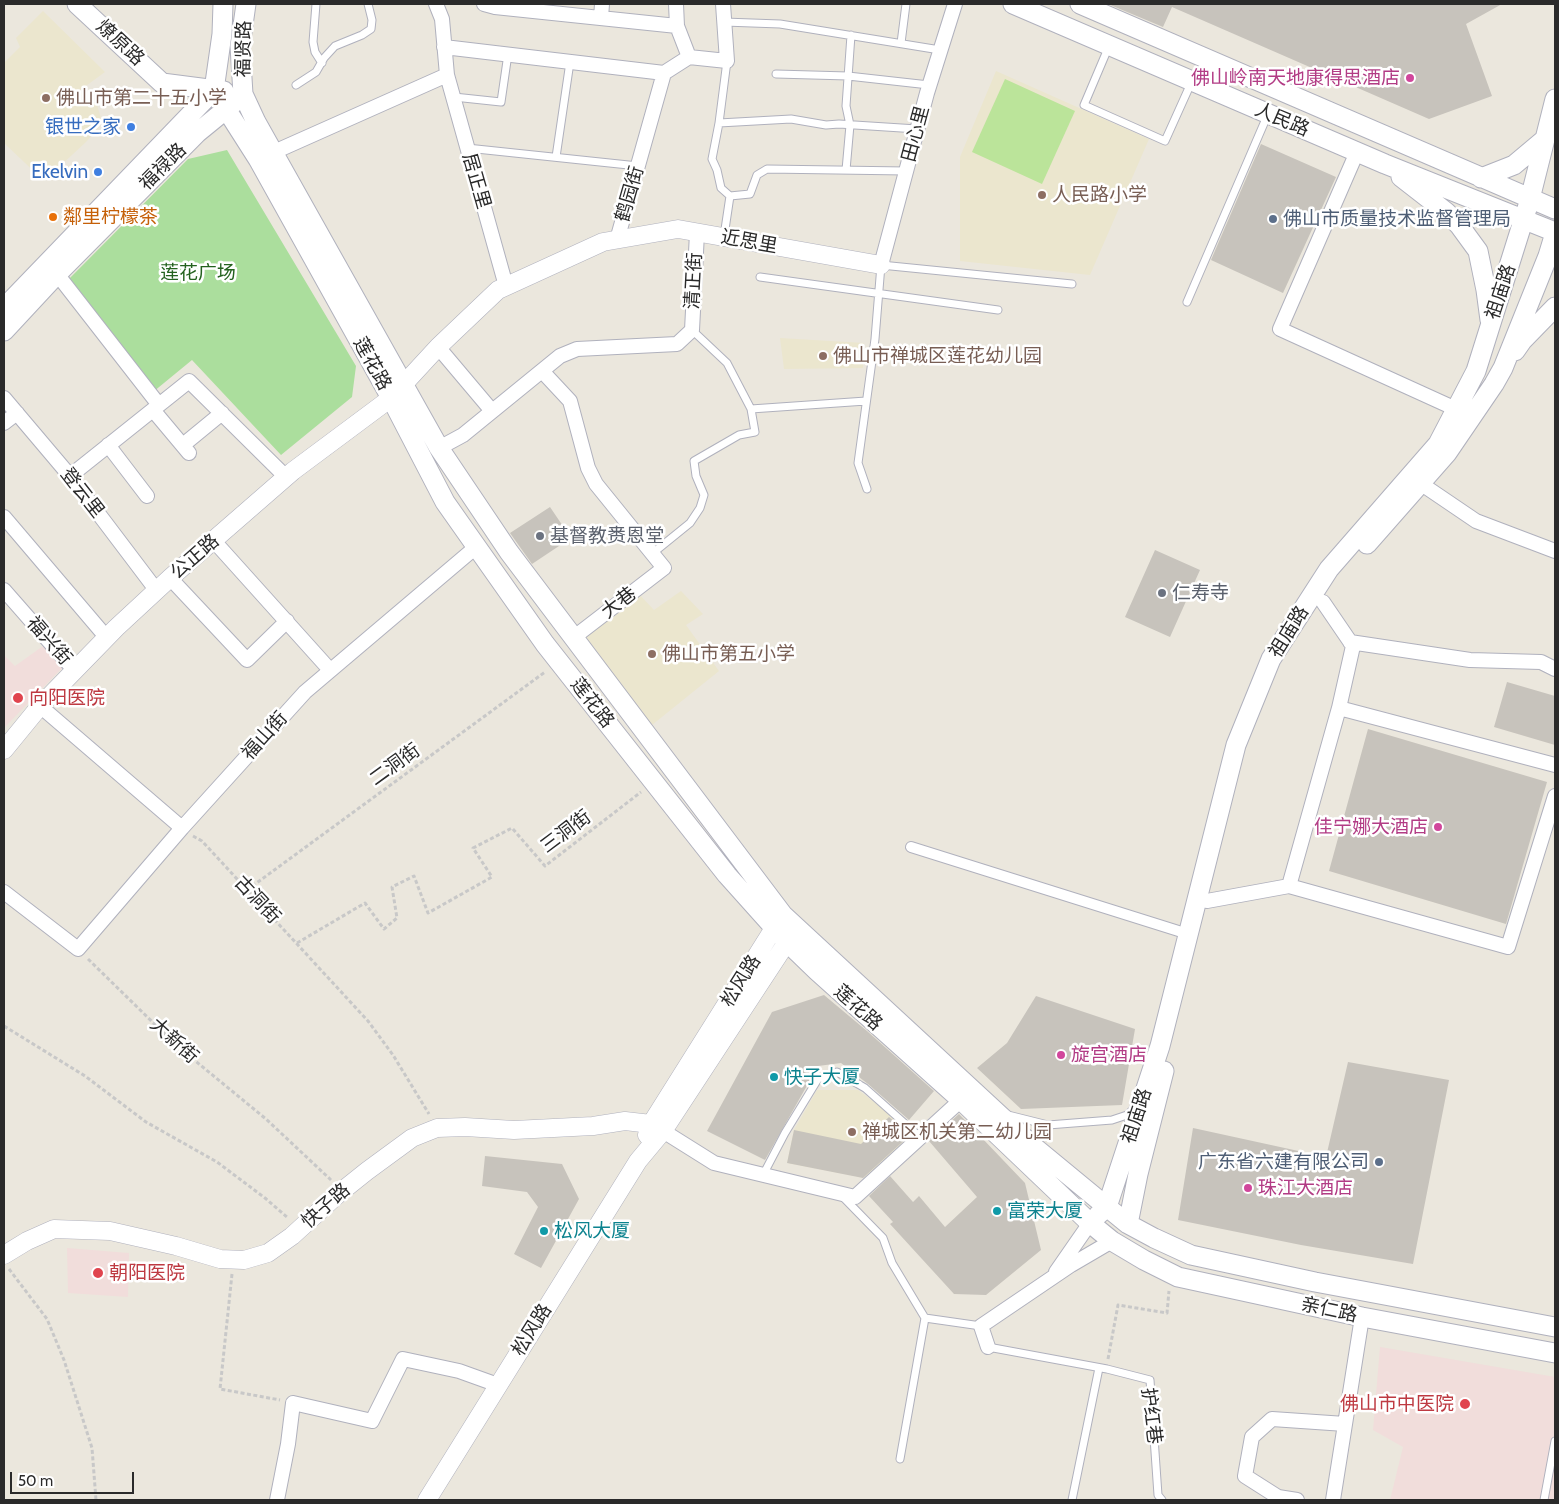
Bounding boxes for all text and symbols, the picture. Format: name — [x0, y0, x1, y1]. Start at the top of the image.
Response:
street label: 燎原路 — [91, 15, 149, 71]
street label: 福贤路 — [232, 20, 256, 78]
place label: 佛山岭南天地康得思酒店 — [1191, 67, 1400, 89]
marker: 佛山岭南天地康得思酒店 — [1404, 72, 1416, 84]
place label: 佛山市第二十五小学 — [56, 87, 227, 109]
marker: 佛山市第二十五小学 — [40, 92, 52, 104]
street label: 人民路 — [1251, 98, 1313, 142]
street label: 田心里 — [898, 104, 934, 164]
place label: 银世之家 — [45, 116, 121, 138]
marker: 银世之家 — [125, 121, 137, 133]
street label: 福禄路 — [135, 139, 191, 195]
street label: 居正里 — [457, 150, 495, 212]
place label: Ekelvin — [31, 161, 88, 183]
street label: 鹤园街 — [611, 163, 649, 225]
marker: Ekelvin — [92, 166, 104, 178]
place label: 人民路小学 — [1052, 184, 1147, 206]
marker: 人民路小学 — [1036, 189, 1048, 201]
place label: 鄰里柠檬茶 — [63, 206, 158, 228]
place label: 佛山市质量技术监督管理局 — [1283, 208, 1511, 230]
marker: 鄰里柠檬茶 — [47, 211, 59, 223]
marker: 佛山市质量技术监督管理局 — [1267, 213, 1279, 225]
street label: 近思里 — [719, 226, 779, 258]
street label: 清正街 — [681, 252, 707, 310]
street label: 祖庙路 — [1481, 261, 1521, 323]
park label: 莲花广场 — [160, 262, 236, 284]
street label: 莲花路 — [348, 334, 396, 394]
place label: 佛山市禅城区莲花幼儿园 — [833, 345, 1042, 367]
marker: 佛山市禅城区莲花幼儿园 — [817, 350, 829, 362]
street label: 登云里 — [55, 464, 109, 522]
place label: 基督教赉恩堂 — [550, 525, 664, 547]
street label: 公正路 — [166, 530, 224, 584]
marker: 基督教赉恩堂 — [534, 530, 546, 542]
street label: 大巷 — [597, 582, 641, 624]
place label: 仁寿寺 — [1172, 582, 1229, 604]
marker: 仁寿寺 — [1156, 587, 1168, 599]
street label: 祖庙路 — [1264, 602, 1314, 662]
street label: 福兴街 — [22, 612, 76, 670]
place label: 佛山市第五小学 — [662, 643, 795, 665]
marker: 佛山市第五小学 — [646, 648, 658, 660]
street label: 莲花路 — [565, 674, 619, 732]
place label: 向阳医院 — [29, 687, 105, 709]
marker: 向阳医院 — [11, 691, 25, 705]
street label: 福山街 — [237, 707, 293, 765]
street label: 二洞街 — [365, 739, 425, 791]
street label: 三洞街 — [536, 806, 596, 858]
place label: 佳宁娜大酒店 — [1314, 816, 1428, 838]
marker: 佳宁娜大酒店 — [1432, 821, 1444, 833]
street label: 古洞街 — [229, 871, 285, 929]
street label: 松风路 — [716, 951, 766, 1011]
street label: 莲花路 — [829, 980, 887, 1036]
street label: 大新街 — [145, 1013, 203, 1069]
place label: 旋宫酒店 — [1071, 1044, 1147, 1066]
marker: 旋宫酒店 — [1055, 1049, 1067, 1061]
place label: 快子大厦 — [784, 1066, 860, 1088]
marker: 快子大厦 — [768, 1071, 780, 1083]
street label: 祖庙路 — [1117, 1085, 1157, 1147]
place label: 禅城区机关第二幼儿园 — [862, 1121, 1052, 1143]
marker: 禅城区机关第二幼儿园 — [846, 1126, 858, 1138]
place label: 广东省六建有限公司 — [1198, 1151, 1369, 1173]
marker: 广东省六建有限公司 — [1373, 1156, 1385, 1168]
place label: 珠江大酒店 — [1258, 1177, 1353, 1199]
street label: 快子路 — [297, 1179, 355, 1233]
marker: 珠江大酒店 — [1242, 1182, 1254, 1194]
place label: 富荣大厦 — [1007, 1200, 1083, 1222]
marker: 富荣大厦 — [991, 1205, 1003, 1217]
place label: 松风大厦 — [554, 1220, 630, 1242]
marker: 松风大厦 — [538, 1225, 550, 1237]
place label: 朝阳医院 — [109, 1262, 185, 1284]
marker: 朝阳医院 — [91, 1266, 105, 1280]
street label: 亲仁路 — [1299, 1293, 1359, 1327]
street label: 松风路 — [507, 1300, 557, 1360]
street label: 护红巷 — [1136, 1386, 1166, 1446]
place label: 佛山市中医院 — [1340, 1393, 1454, 1415]
marker: 佛山市中医院 — [1458, 1397, 1472, 1411]
scale bar — [12, 1462, 136, 1494]
text: 50 m — [18, 1472, 53, 1490]

